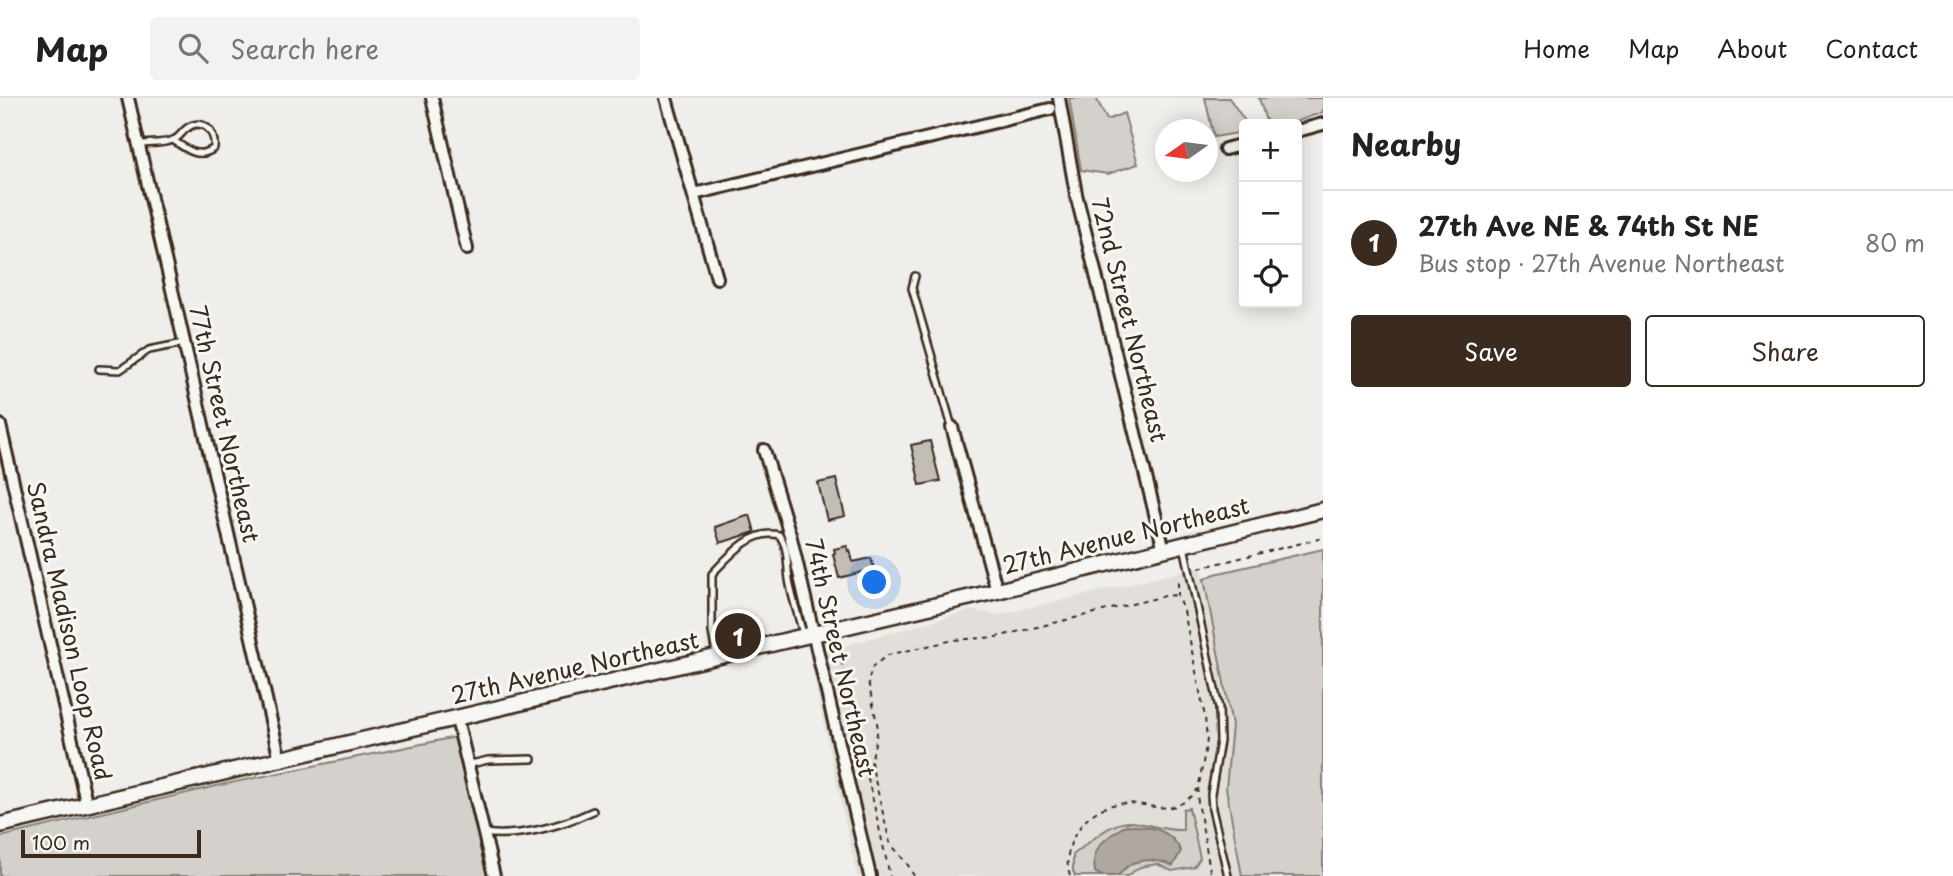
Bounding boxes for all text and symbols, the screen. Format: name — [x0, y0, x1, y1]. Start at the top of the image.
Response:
search box — [150, 17, 640, 80]
text: Map — [35, 23, 108, 73]
icon: search — [174, 29, 212, 67]
text: Search here — [230, 29, 379, 68]
text: Home — [1523, 30, 1590, 66]
text: Map — [1628, 30, 1679, 66]
text: About — [1717, 30, 1787, 66]
text: Contact — [1825, 30, 1918, 66]
north arrow — [1155, 119, 1218, 182]
map controls — [1239, 119, 1302, 308]
button: + — [1239, 119, 1302, 182]
text: Nearby — [1351, 121, 1461, 166]
button: − — [1239, 182, 1302, 245]
street label: 72nd Street Northeast — [1083, 194, 1178, 445]
text: 27th Ave NE & 74th St NE — [1418, 206, 1759, 245]
text: 1 — [1369, 225, 1380, 260]
text: 80 m — [1865, 225, 1925, 260]
button: locate — [1239, 245, 1302, 308]
text: Bus stop · 27th Avenue Northeast — [1418, 245, 1784, 280]
street label: 77th Street Northeast — [181, 302, 270, 546]
button: Save — [1351, 315, 1631, 387]
button: Share — [1645, 315, 1925, 387]
street label: Sandra Madison Loop Road — [19, 478, 122, 784]
street label: 27th Avenue Northeast — [999, 487, 1253, 582]
street label: 74th Street Northeast — [797, 535, 886, 780]
your location — [857, 565, 891, 599]
pin: 1 — [715, 610, 761, 662]
street label: 27th Avenue Northeast — [447, 621, 702, 712]
scale bar — [21, 827, 201, 859]
text: 100 m — [32, 828, 90, 856]

